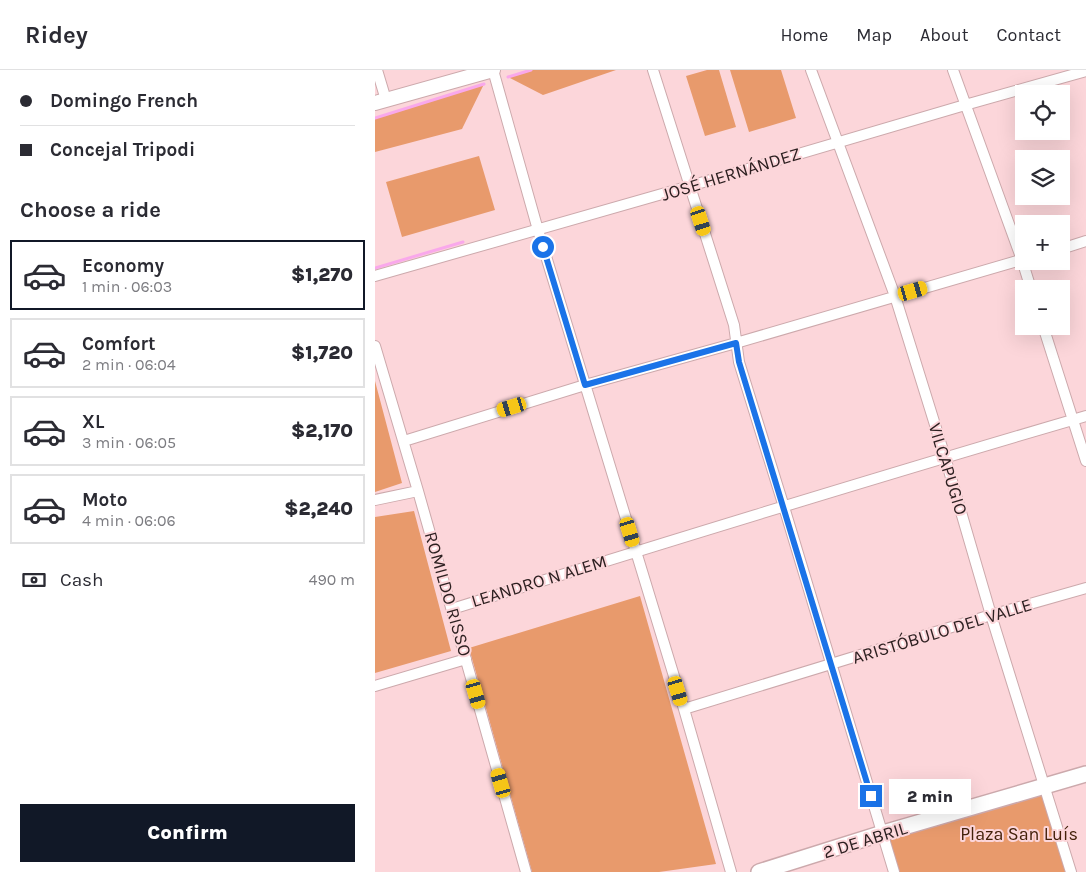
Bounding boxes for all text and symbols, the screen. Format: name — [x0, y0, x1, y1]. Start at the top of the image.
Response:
text: Ridey — [25, 21, 88, 49]
text: Home — [780, 24, 828, 46]
text: Map — [856, 24, 892, 46]
text: About — [920, 24, 969, 46]
text: Contact — [997, 24, 1061, 46]
map controls — [1015, 85, 1070, 335]
button: locate — [1015, 85, 1070, 140]
text: Domingo French — [50, 90, 198, 112]
text: Concejal Tripodi — [50, 139, 195, 161]
street label: JOSÉ HERNÁNDEZ — [658, 141, 804, 206]
button: layers — [1015, 150, 1070, 205]
text: Choose a ride — [20, 197, 161, 223]
car — [689, 204, 712, 238]
button: + — [1015, 215, 1070, 270]
route start — [532, 236, 554, 258]
icon: car — [22, 253, 67, 298]
text: Economy — [82, 255, 164, 277]
text: $1,270 — [291, 264, 353, 286]
text: 1 min · 06:03 — [82, 277, 172, 296]
car — [896, 280, 929, 302]
button: − — [1015, 280, 1070, 335]
icon: car — [22, 331, 67, 376]
text: Comfort — [82, 333, 156, 355]
text: $1,720 — [291, 342, 353, 364]
text: 2 min · 06:04 — [82, 355, 176, 374]
car — [495, 395, 528, 419]
icon: car — [22, 409, 67, 454]
text: XL — [82, 411, 104, 433]
text: $2,170 — [291, 420, 353, 442]
street label: VILCAPUGIO — [924, 420, 972, 518]
text: 3 min · 06:05 — [82, 433, 176, 452]
icon: car — [22, 487, 67, 532]
text: Moto — [82, 489, 128, 511]
text: $2,240 — [284, 498, 353, 520]
text: 4 min · 06:06 — [82, 511, 176, 530]
car — [618, 515, 641, 549]
street label: ROMILDO RISSO — [420, 529, 476, 659]
street label: LEANDRO N ALEM — [469, 550, 609, 612]
icon: cash — [20, 566, 48, 594]
text: Cash — [60, 569, 104, 591]
text: 490 m — [309, 570, 355, 589]
street label: ARISTÓBULO DEL VALLE — [849, 592, 1034, 669]
car — [666, 674, 689, 708]
car — [464, 678, 487, 710]
car — [489, 767, 512, 799]
callout: 2 min — [889, 778, 971, 814]
route end — [860, 785, 882, 807]
text: 2 min — [907, 787, 953, 806]
button: Confirm — [20, 804, 355, 862]
street label: 2 DE ABRIL — [820, 817, 910, 863]
park label: Plaza San Luís — [960, 823, 1078, 845]

